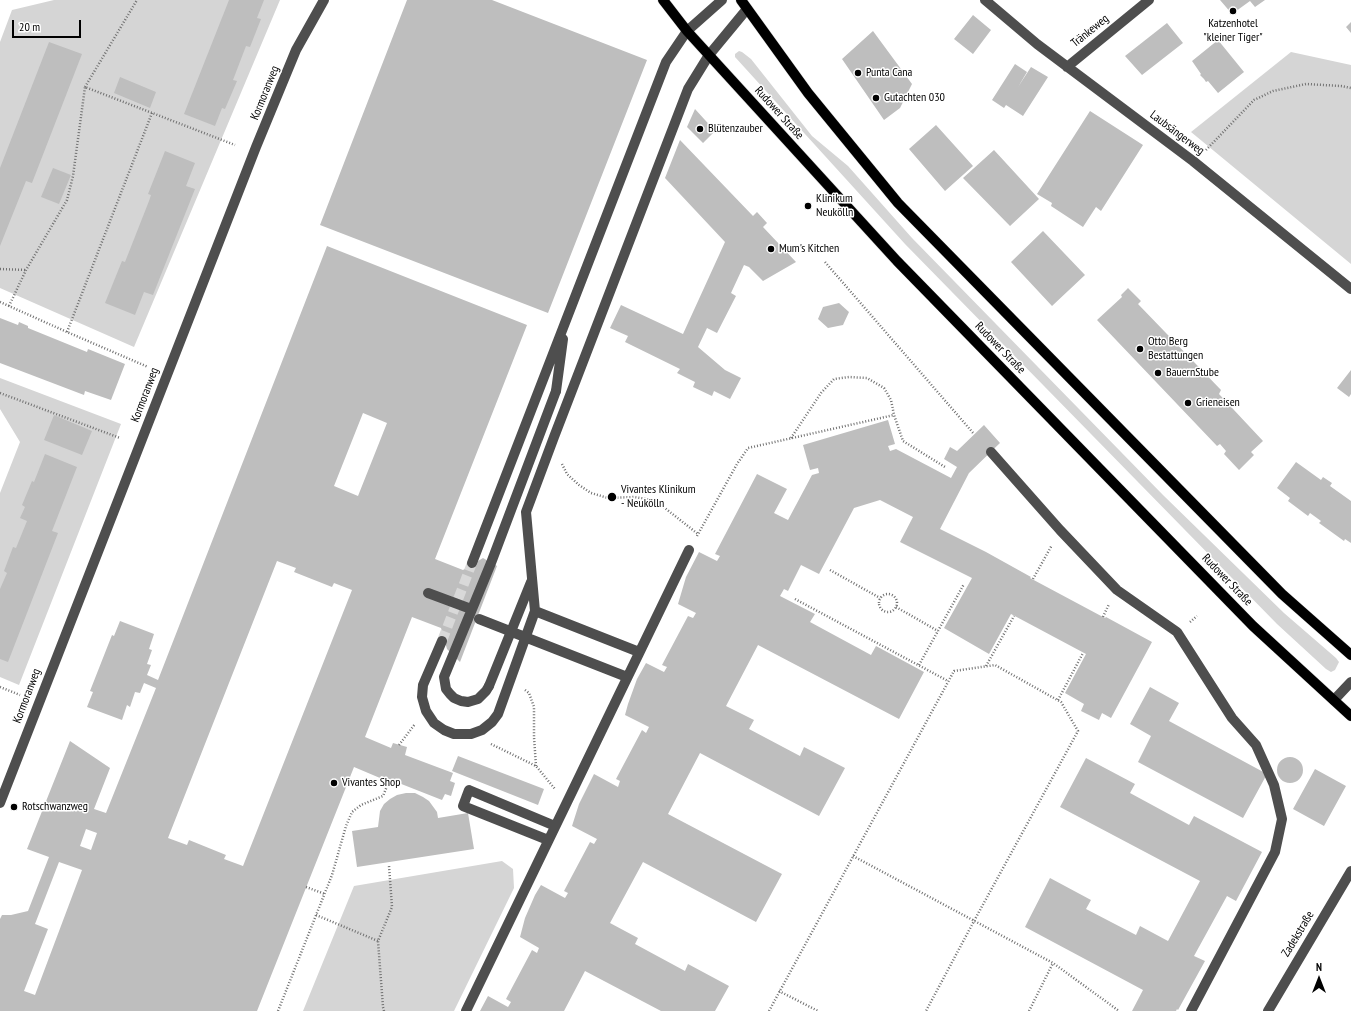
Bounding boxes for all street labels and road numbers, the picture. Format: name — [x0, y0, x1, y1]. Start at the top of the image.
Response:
street label: Tränkeweg — [1068, 12, 1112, 50]
street label: Kormoranweg — [248, 64, 282, 122]
street label: Rudower Straße — [751, 84, 807, 142]
street label: Laubsängerweg — [1147, 108, 1207, 158]
street label: Rudower Straße — [972, 319, 1028, 377]
street label: Kormoranweg — [128, 366, 162, 424]
street label: Rudower Straße — [1199, 551, 1255, 609]
street label: Kormoranweg — [10, 667, 44, 725]
street label: Zadekstraße — [1279, 908, 1317, 960]

